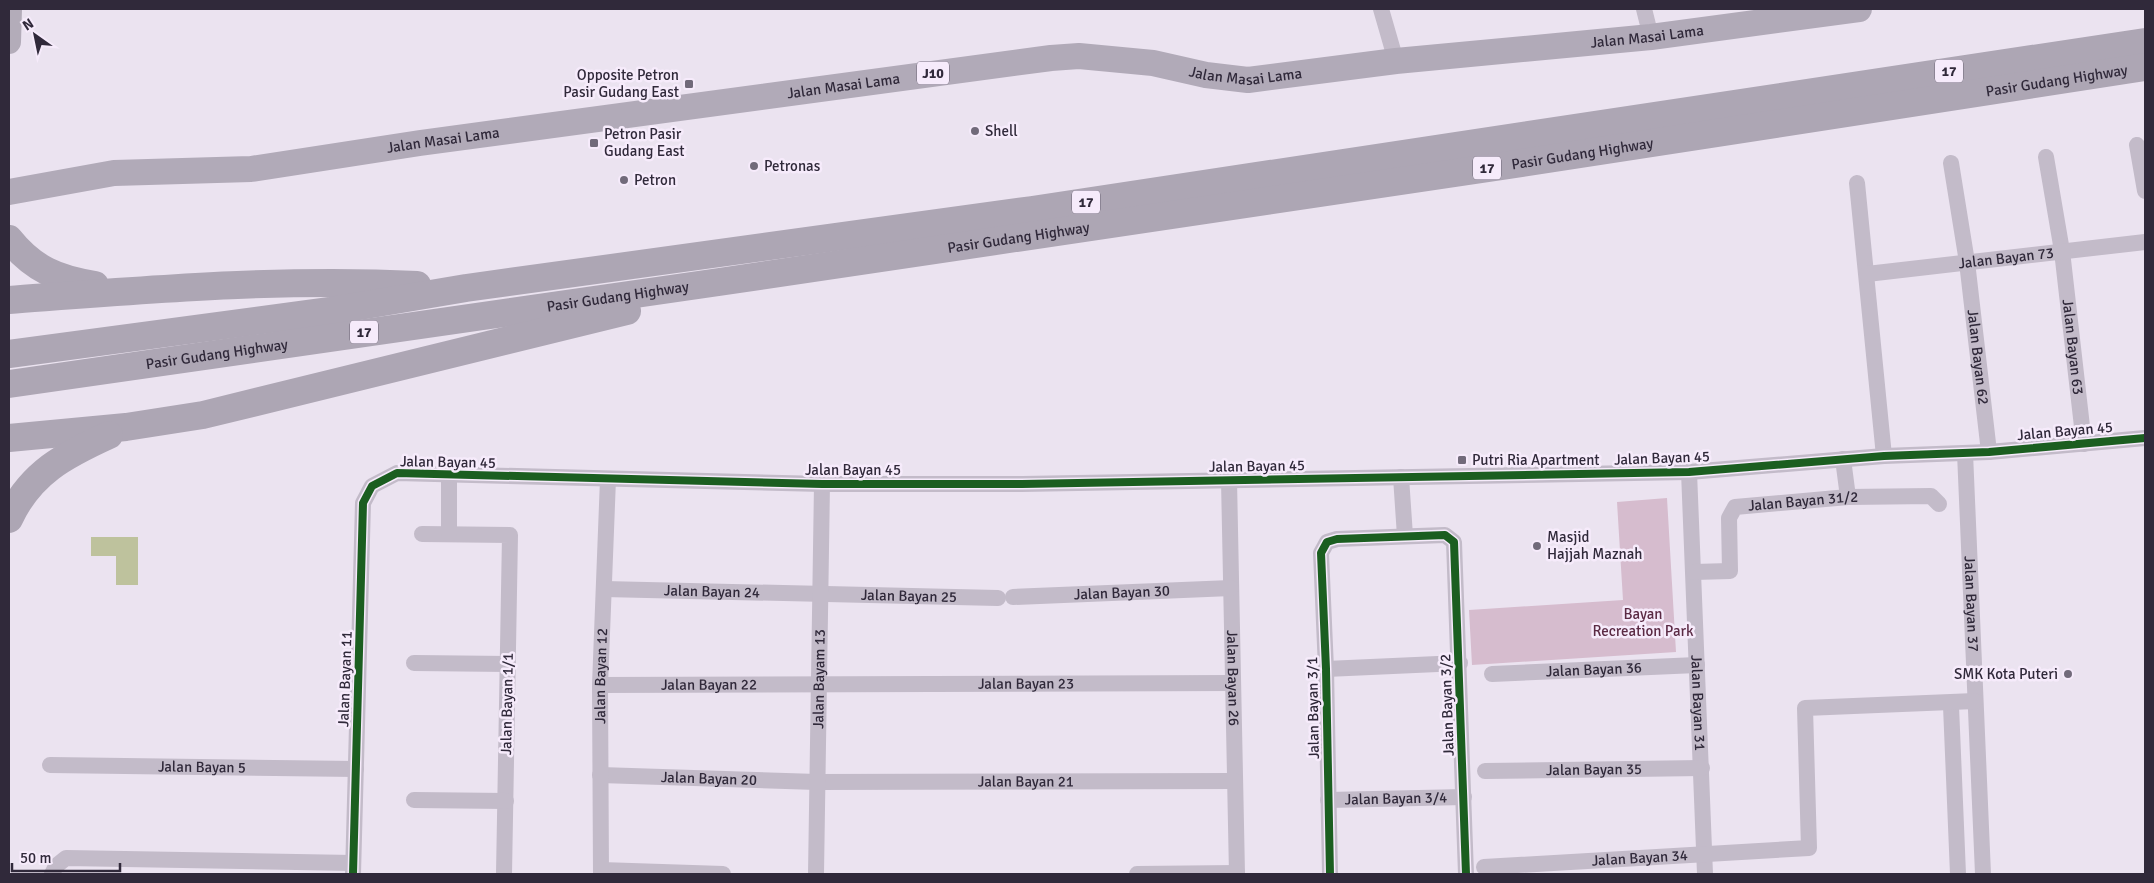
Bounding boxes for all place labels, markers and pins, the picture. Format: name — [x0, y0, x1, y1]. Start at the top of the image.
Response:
place label: Opposite Petron Pasir Gudang East — [563, 66, 679, 101]
marker: Opposite Petron Pasir Gudang East — [683, 78, 695, 90]
place label: Shell — [985, 122, 1018, 140]
place label: Petron Pasir Gudang East — [604, 125, 685, 160]
marker: Shell — [969, 125, 981, 137]
marker: Petron Pasir Gudang East — [588, 137, 600, 149]
place label: Petronas — [764, 157, 821, 175]
marker: Petronas — [748, 160, 760, 172]
place label: Petron — [634, 171, 676, 189]
marker: Petron — [618, 174, 630, 186]
place label: Putri Ria Apartment — [1472, 451, 1600, 469]
marker: Putri Ria Apartment — [1456, 454, 1468, 466]
place label: Masjid Hajjah Maznah — [1547, 528, 1643, 563]
marker: Masjid Hajjah Maznah — [1531, 540, 1543, 552]
place label: SMK Kota Puteri — [1954, 665, 2058, 683]
marker: SMK Kota Puteri — [2062, 668, 2074, 680]

